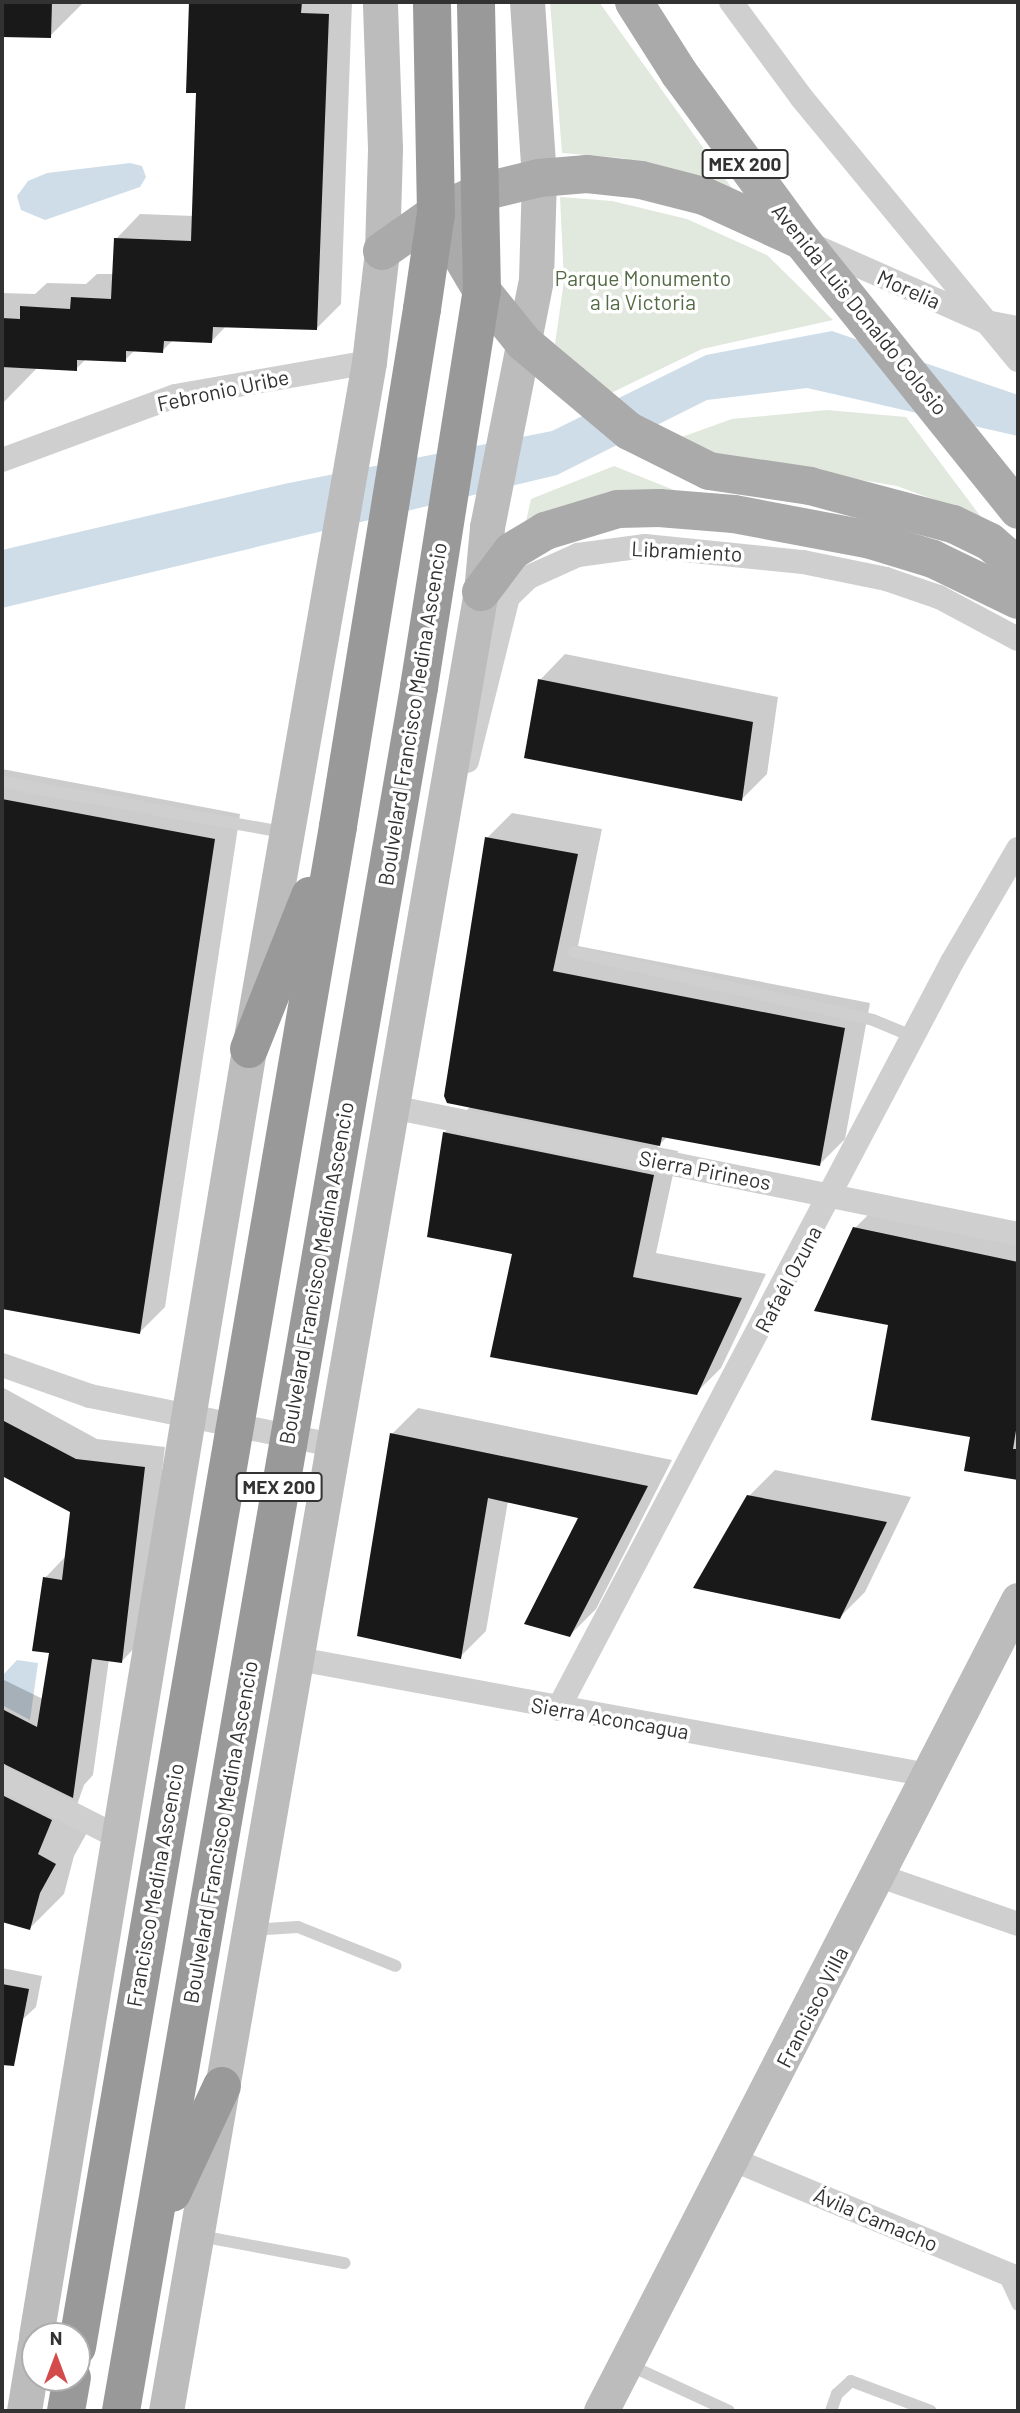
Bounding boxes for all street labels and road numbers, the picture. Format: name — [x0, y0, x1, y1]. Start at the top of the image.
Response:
road number: MEX 200 — [701, 148, 789, 180]
street label: Avenida Luis Donaldo Colosio — [767, 198, 953, 420]
street label: Morelia — [874, 264, 944, 314]
street label: Febronio Uribe — [155, 364, 291, 416]
street label: Libramiento — [631, 536, 743, 566]
street label: Boulvelard Francisco Medina Ascencio — [372, 540, 452, 888]
street label: Boulvelard Francisco Medina Ascencio — [273, 1100, 359, 1446]
street label: Sierra Pirineos — [637, 1145, 773, 1195]
street label: Rafaél Ozuna — [749, 1221, 827, 1337]
road number: MEX 200 — [235, 1471, 323, 1502]
street label: Boulvelard Francisco Medina Ascencio — [177, 1659, 263, 2005]
street label: Sierra Aconcagua — [529, 1692, 691, 1744]
street label: Francisco Medina Ascencio — [121, 1761, 189, 2009]
street label: Francisco Villa — [771, 1942, 853, 2072]
street label: Ávila Camacho — [810, 2182, 942, 2256]

